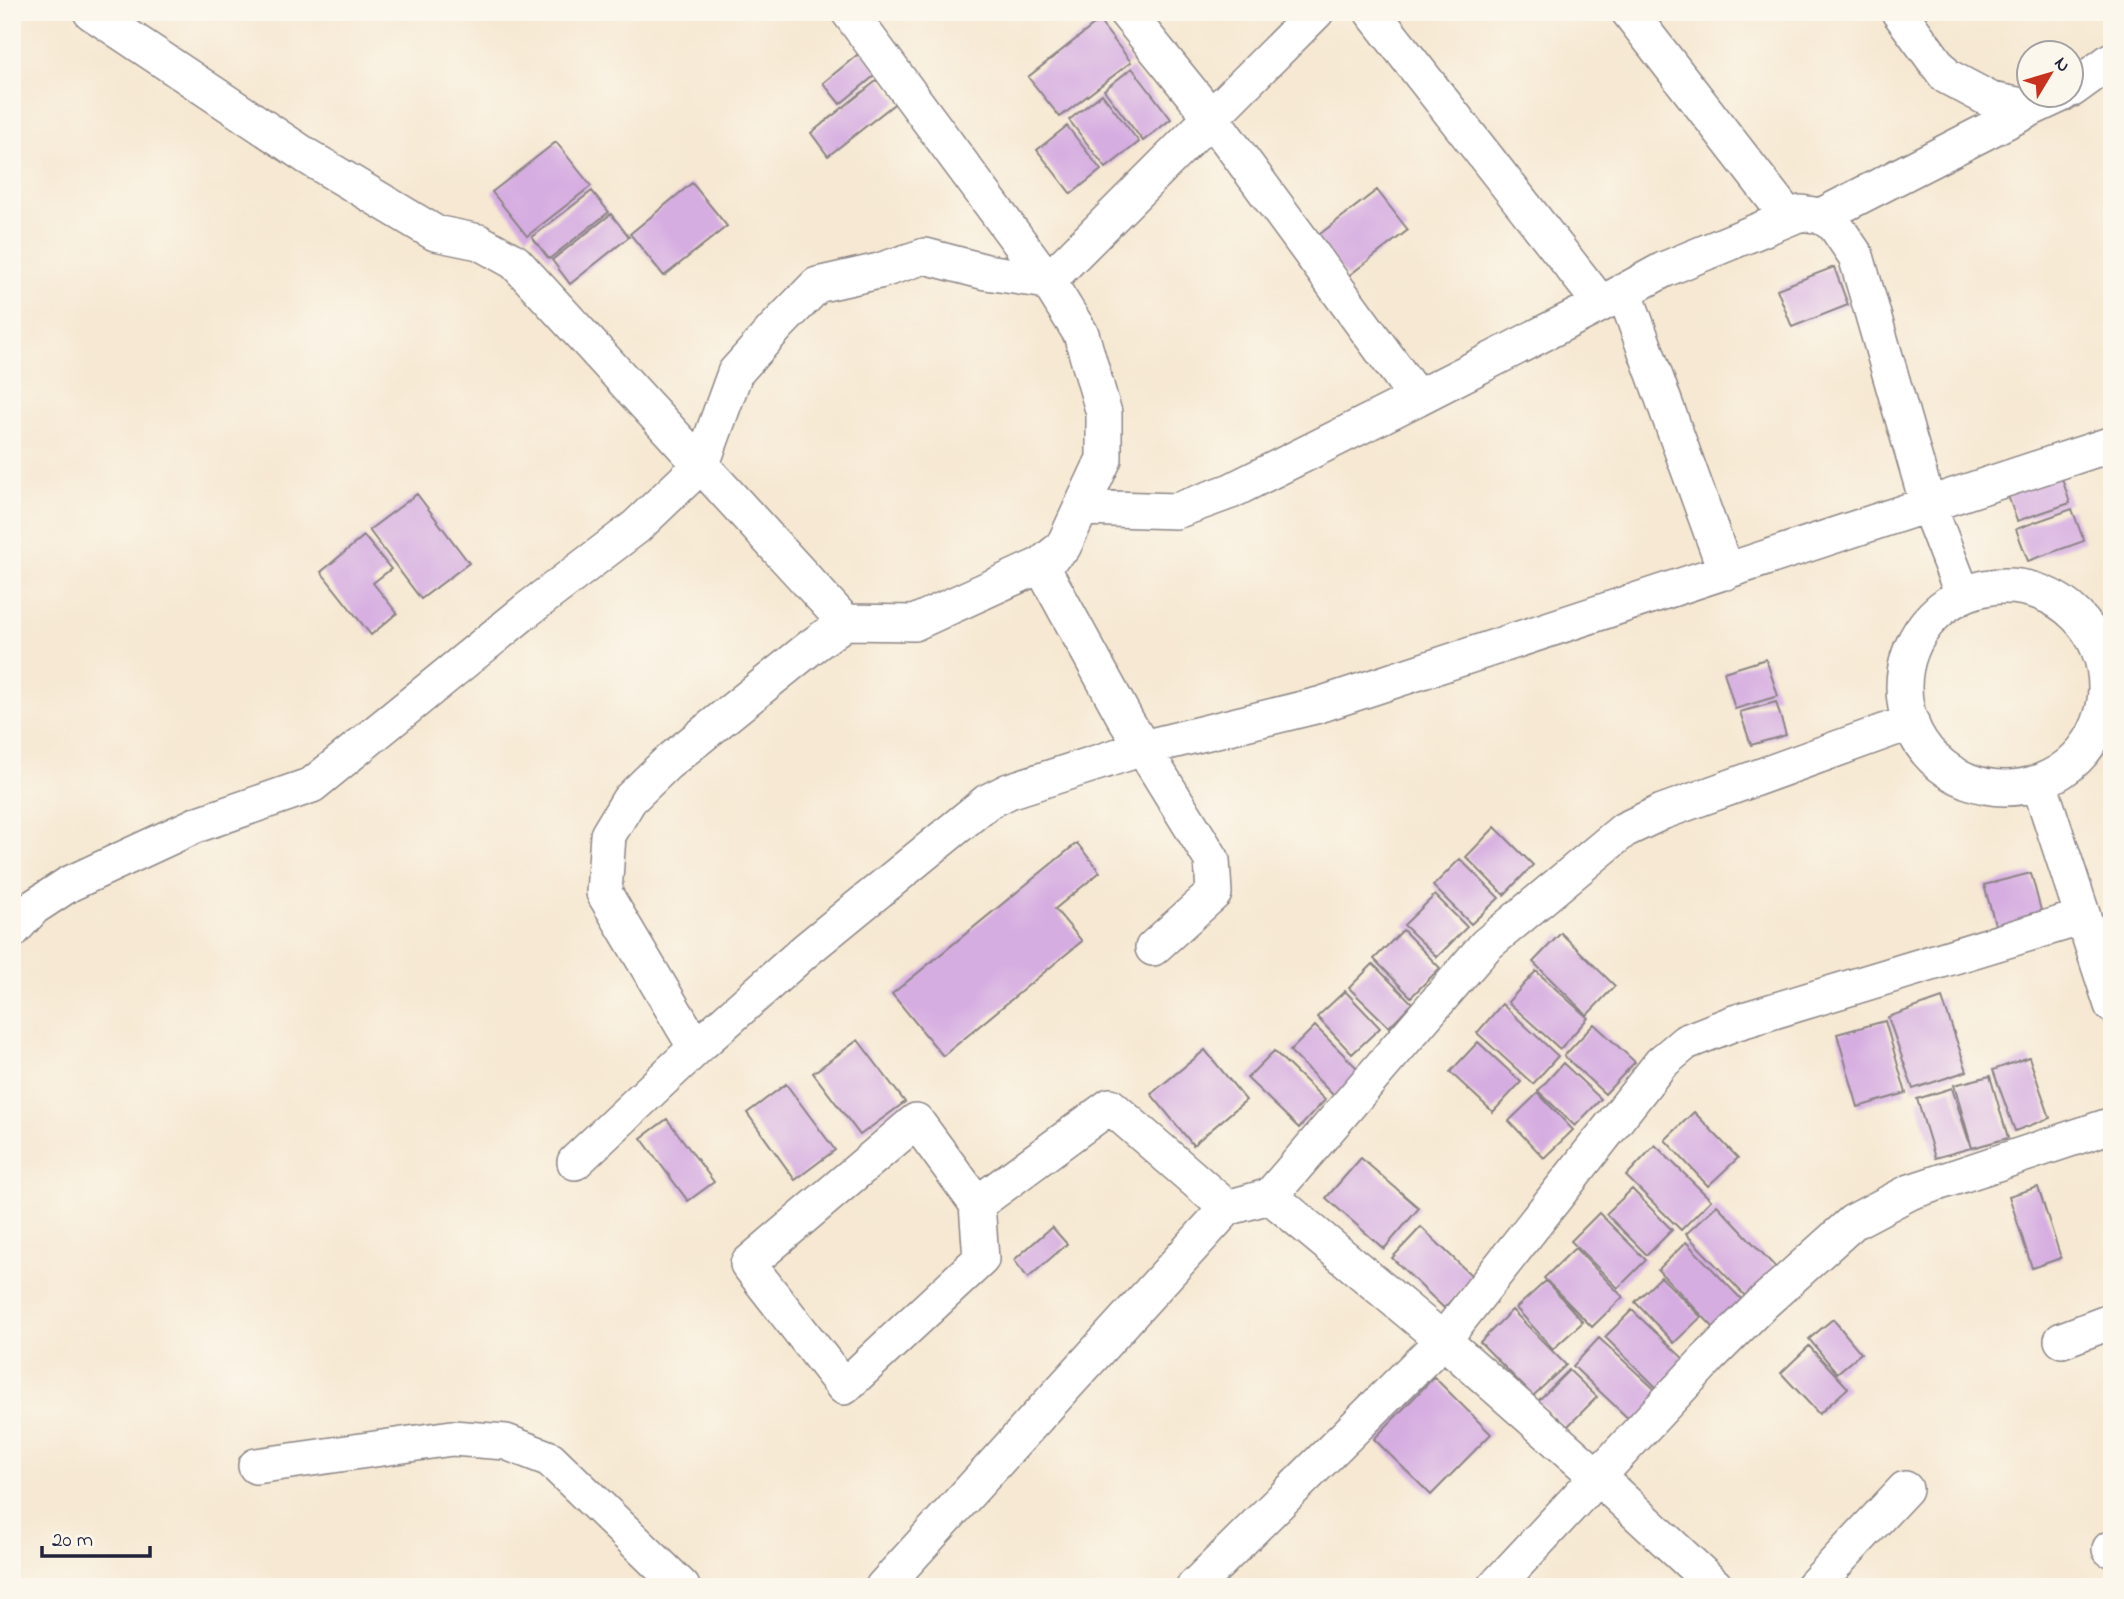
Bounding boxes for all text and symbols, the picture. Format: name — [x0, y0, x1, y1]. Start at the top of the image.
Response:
north arrow — [2016, 38, 2086, 108]
text: N — [2047, 52, 2076, 79]
scale bar — [42, 1515, 150, 1559]
text: 20 m — [52, 1526, 93, 1556]

